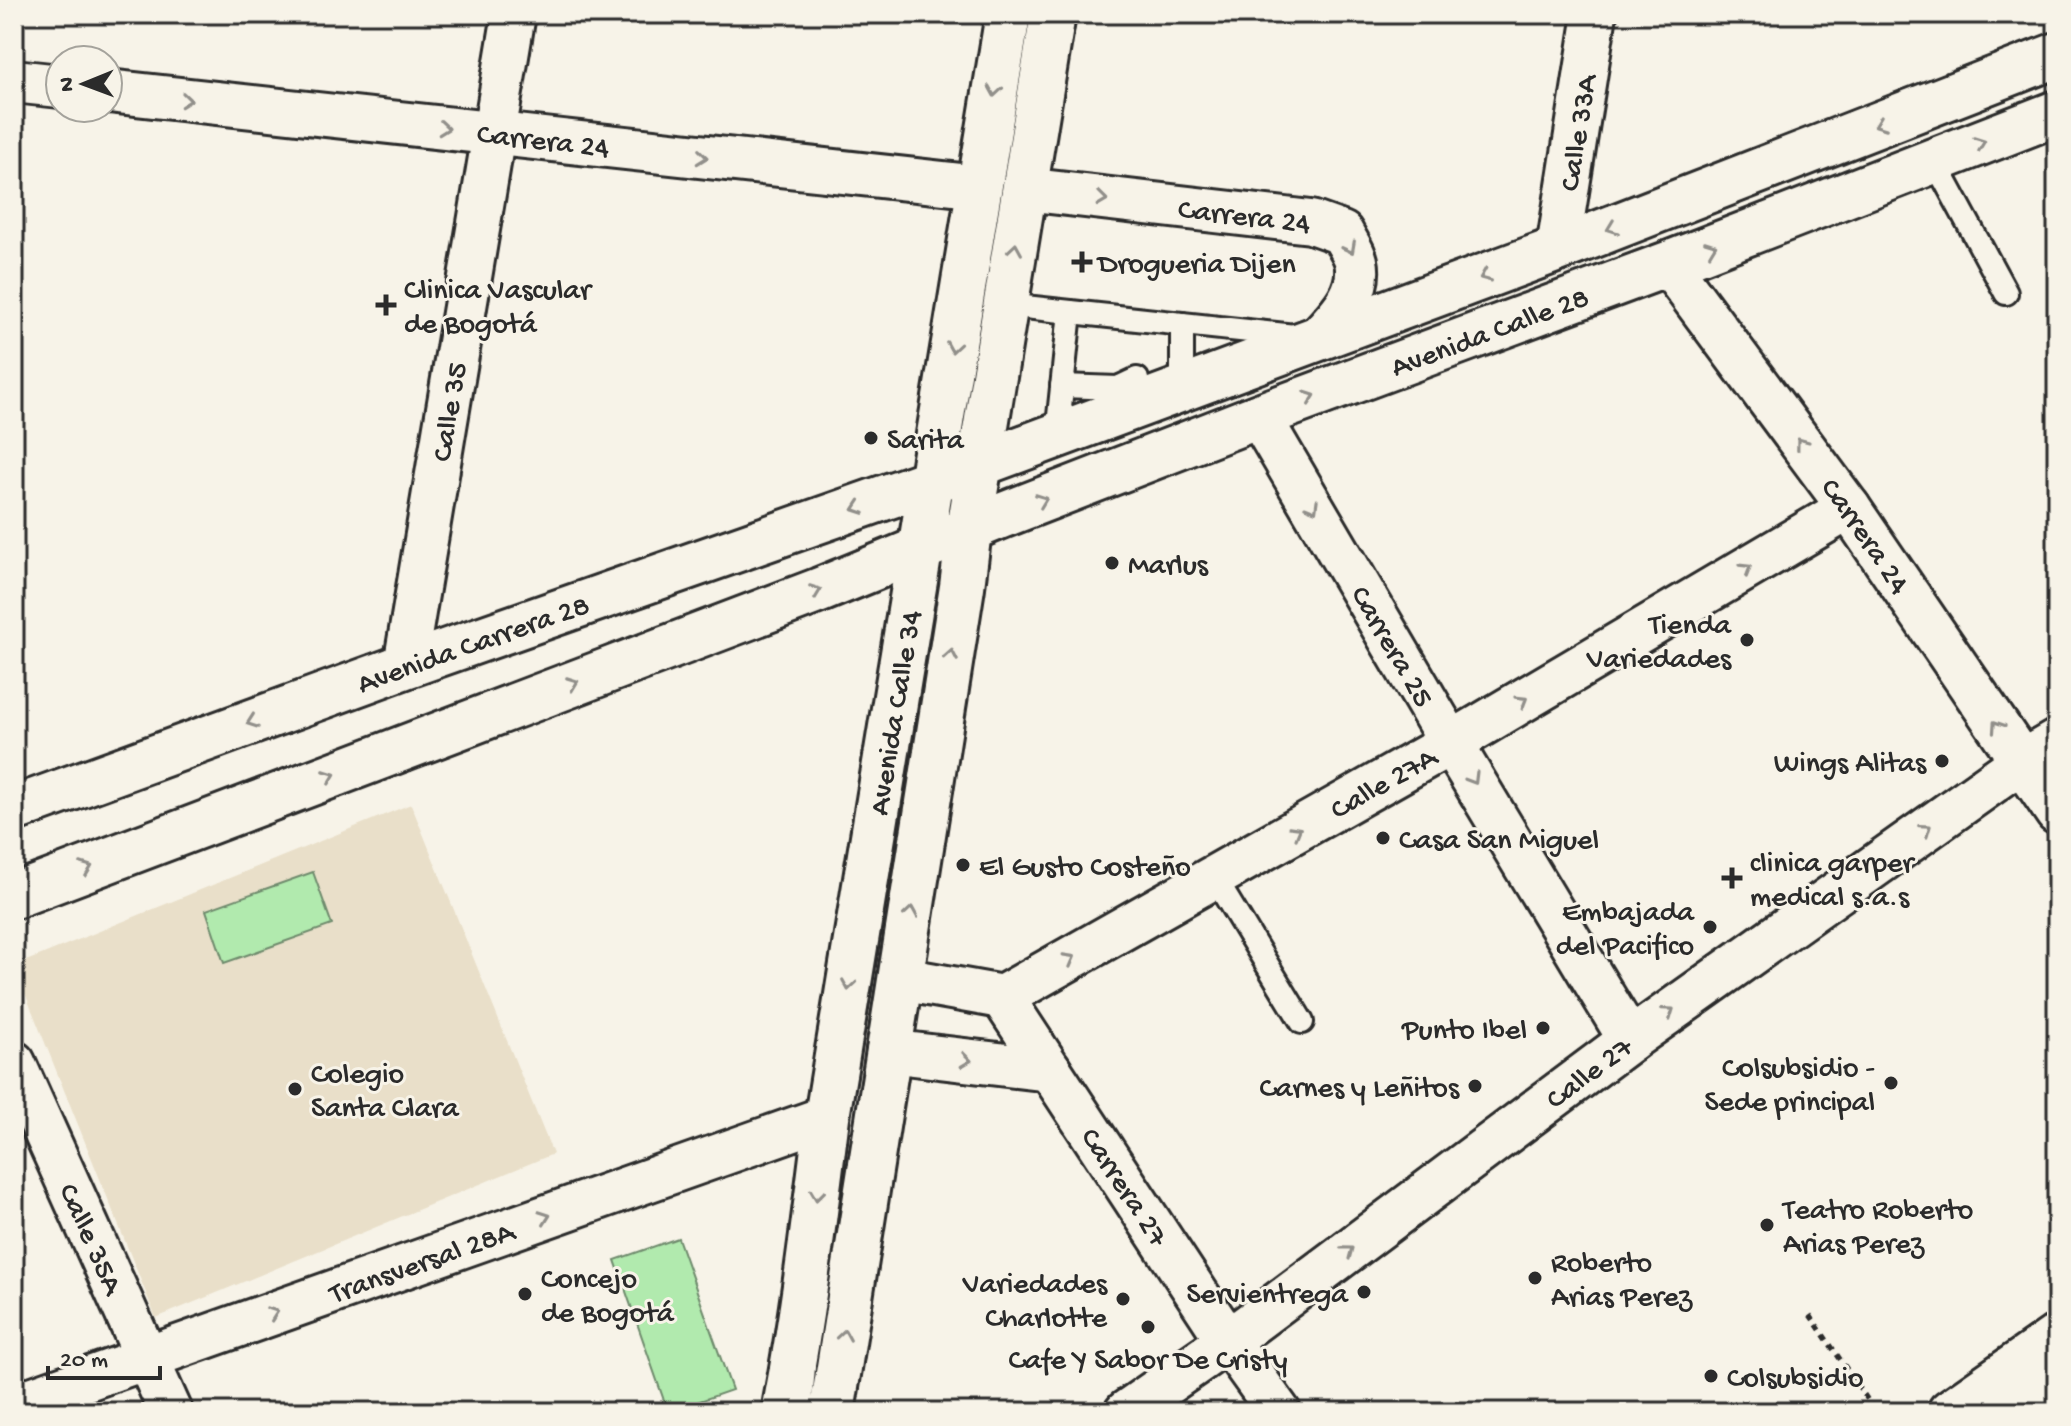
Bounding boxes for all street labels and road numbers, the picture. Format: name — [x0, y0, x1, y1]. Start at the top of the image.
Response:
street label: Calle 33A — [1554, 71, 1607, 194]
street label: Carrera 24 — [475, 119, 611, 168]
street label: Carrera 24 — [1176, 194, 1312, 244]
street label: Avenida Calle 28 — [1387, 282, 1595, 387]
street label: Calle 35 — [426, 360, 477, 465]
street label: Carrera 24 — [1811, 473, 1915, 602]
street label: Carrera 25 — [1341, 581, 1439, 715]
street label: Avenida Carrera 28 — [353, 590, 595, 704]
street label: Avenida Calle 34 — [864, 608, 932, 818]
street label: Calle 27A — [1325, 741, 1445, 830]
street label: Calle 27 — [1541, 1031, 1642, 1119]
street label: Carrera 27 — [1071, 1123, 1175, 1255]
street label: Calle 35A — [49, 1179, 129, 1302]
street label: Transversal 28A — [324, 1216, 521, 1315]

